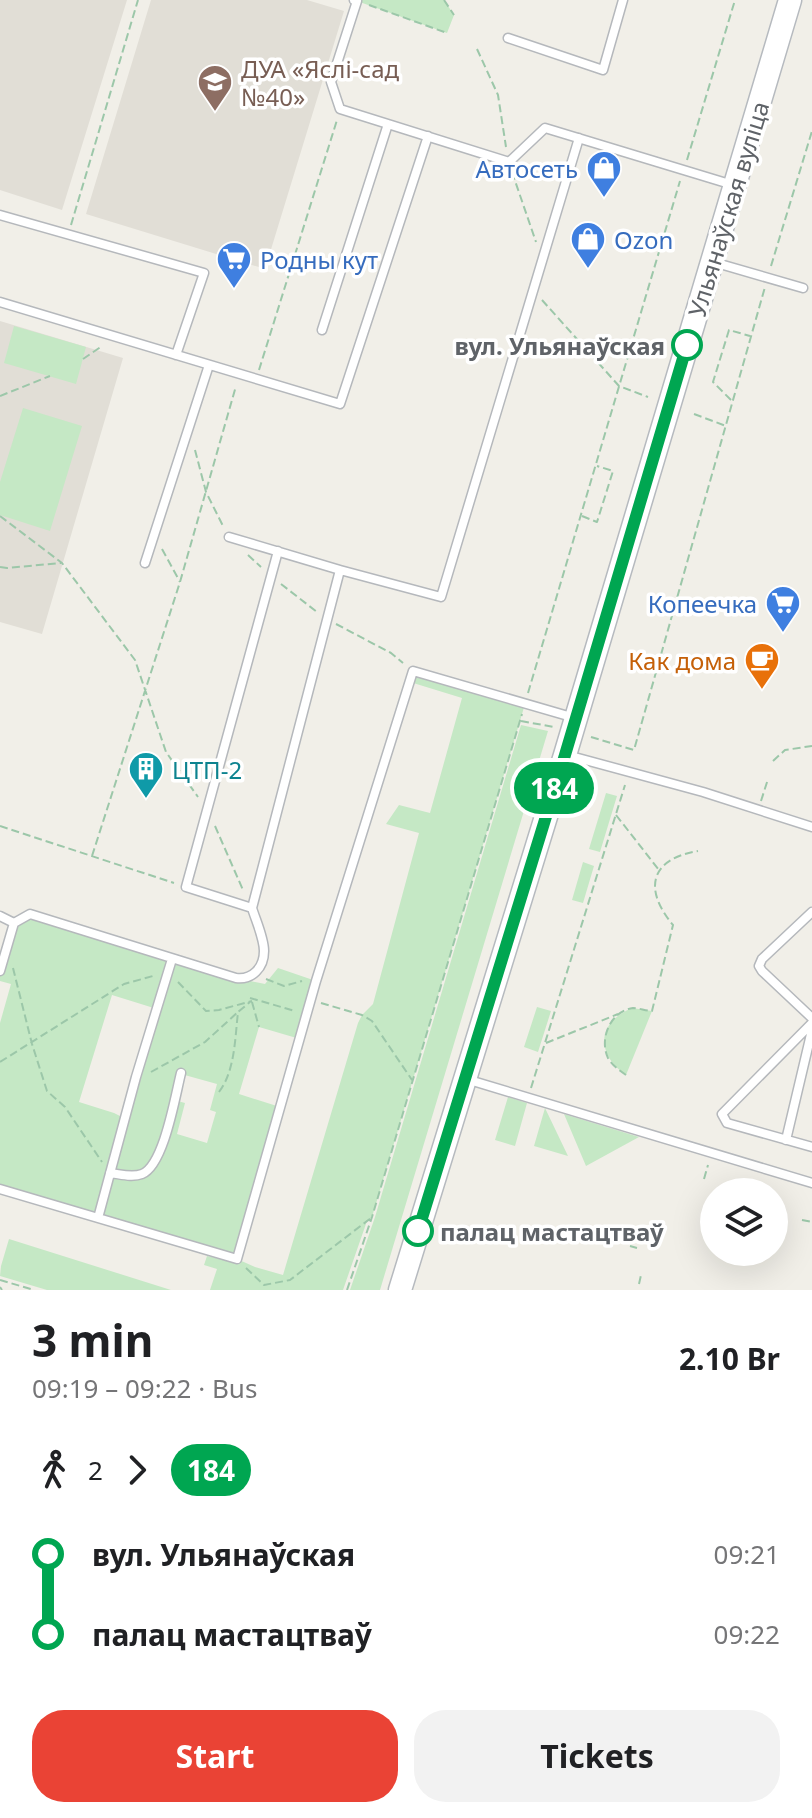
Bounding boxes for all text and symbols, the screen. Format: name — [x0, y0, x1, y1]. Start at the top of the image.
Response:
place label: ДУА «Яслі-сад №40» — [241, 52, 399, 113]
school or university icon: ДУА «Яслі-сад №40» — [196, 63, 234, 113]
street label: Ульянаўская вуліца — [680, 97, 776, 321]
shop icon: Автосеть — [585, 149, 623, 199]
place label: Автосеть — [475, 152, 578, 185]
shop icon: Ozon — [569, 220, 607, 270]
place label: Ozon — [614, 223, 673, 256]
supermarket icon: Родны кут — [215, 240, 253, 290]
place label: Родны кут — [260, 243, 378, 276]
place label: вул. Ульянаўская — [455, 329, 665, 362]
marker: вул. Ульянаўская — [672, 330, 702, 360]
supermarket icon: Копеечка — [764, 584, 802, 634]
place label: Копеечка — [648, 587, 757, 620]
cafe icon: Как дома — [743, 641, 781, 691]
place label: Как дома — [628, 644, 736, 677]
building icon: ЦТП-2 — [127, 750, 165, 800]
place label: ЦТП-2 — [172, 753, 242, 786]
line badge: 184 — [508, 762, 600, 814]
text: 184 — [530, 769, 578, 807]
map controls — [700, 1178, 788, 1266]
button: layers — [700, 1178, 788, 1266]
place label: палац мастацтваў — [440, 1215, 664, 1248]
marker: палац мастацтваў — [403, 1216, 433, 1246]
text: 3 min — [32, 1310, 153, 1370]
text: 2.10 Br — [679, 1338, 780, 1379]
text: 09:19 – 09:22 · Bus — [32, 1370, 257, 1406]
icon: walk — [32, 1448, 76, 1492]
icon: forward — [115, 1448, 159, 1492]
text: 184 — [187, 1451, 235, 1489]
text: 2 — [88, 1452, 103, 1488]
text: вул. Ульянаўская — [92, 1534, 355, 1575]
text: 09:21 — [714, 1536, 780, 1572]
text: палац мастацтваў — [92, 1614, 372, 1655]
text: 09:22 — [714, 1616, 780, 1652]
button: Start — [32, 1710, 398, 1802]
button: Tickets — [414, 1710, 780, 1802]

